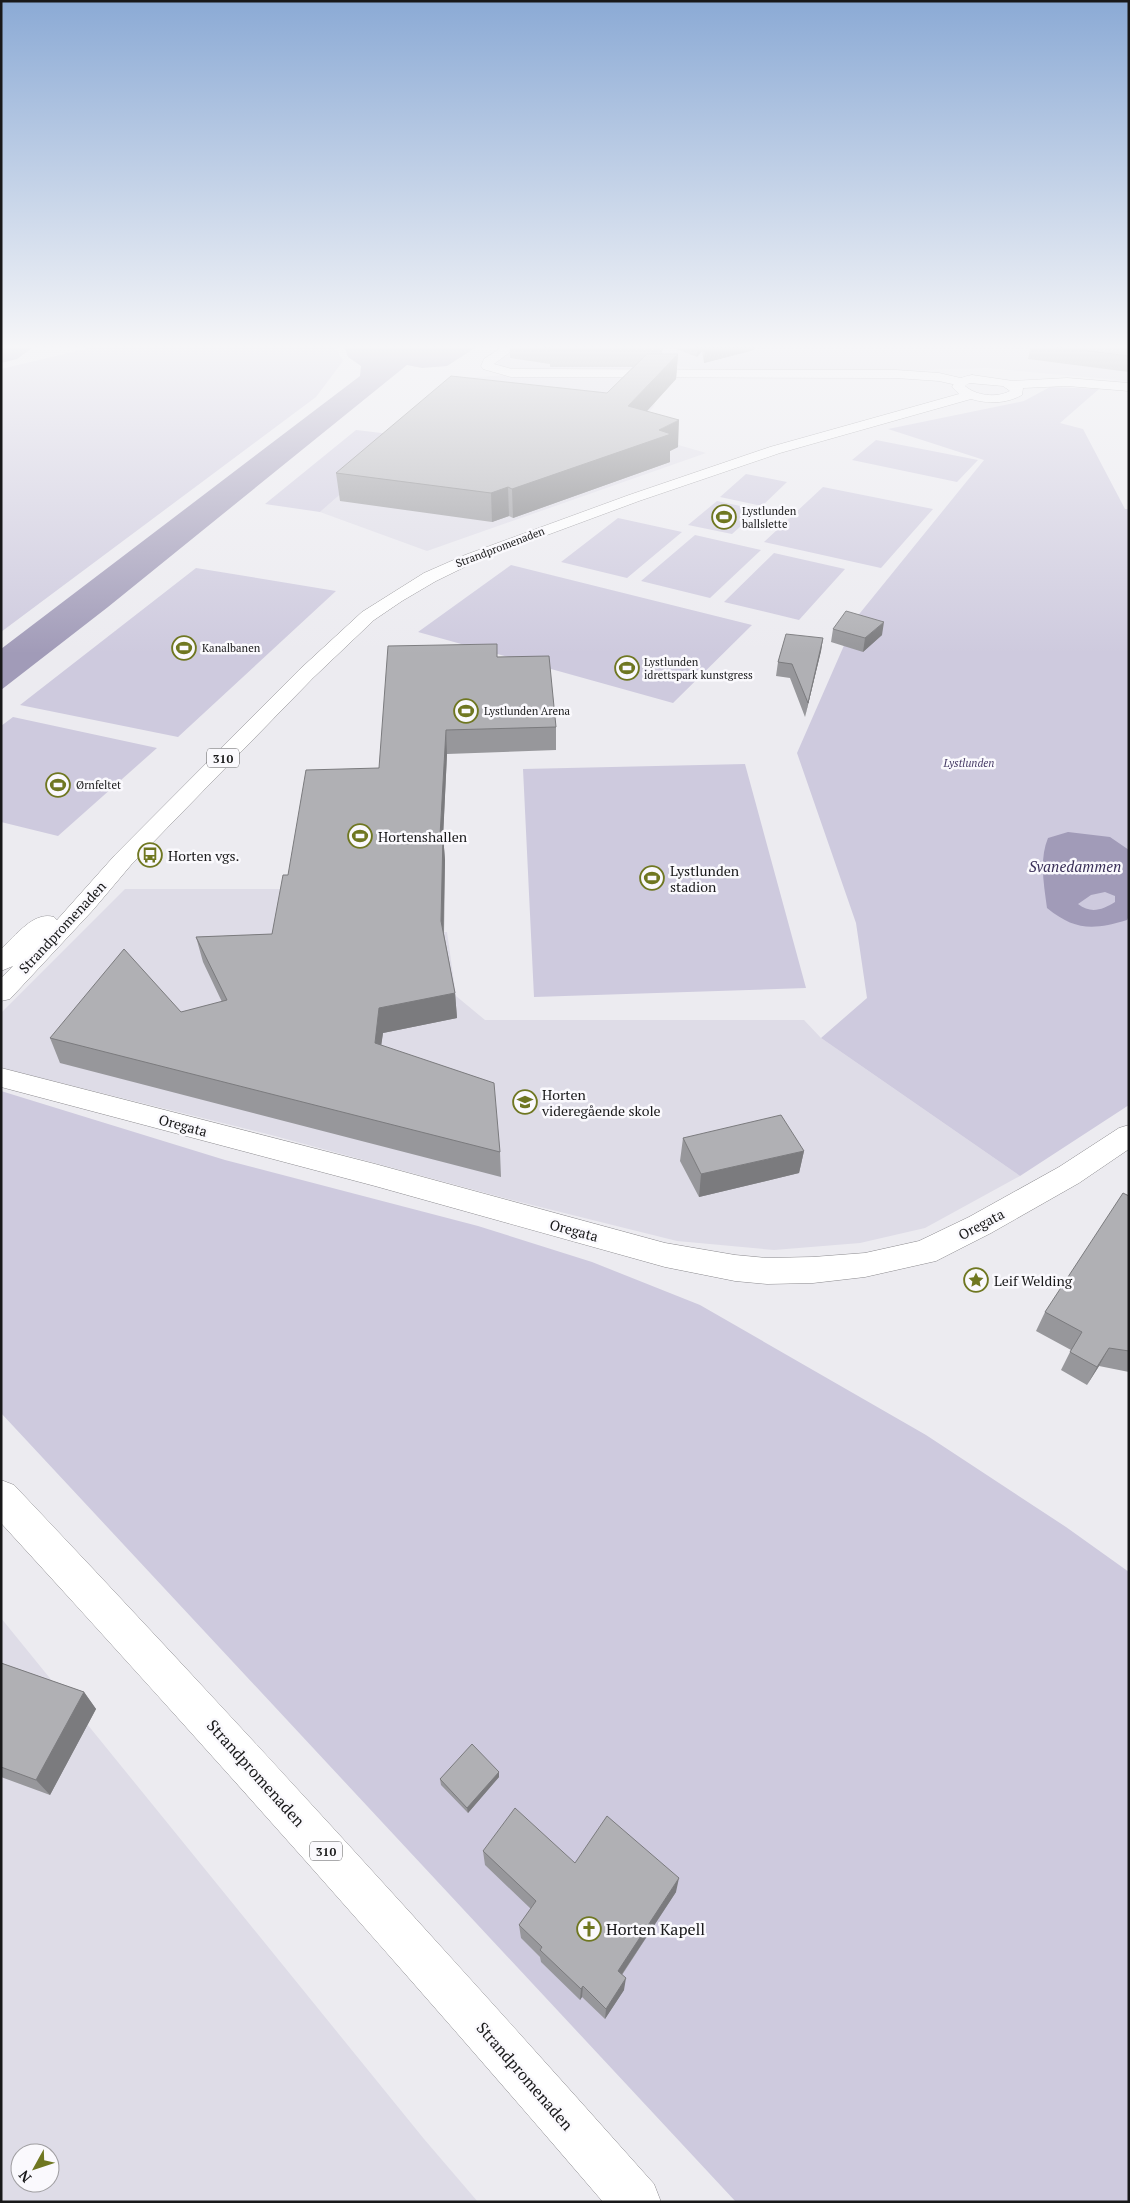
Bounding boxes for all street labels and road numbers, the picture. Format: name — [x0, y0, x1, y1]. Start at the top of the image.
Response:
street label: Strandpromenaden — [454, 523, 547, 570]
road number: 310 — [207, 748, 239, 768]
street label: Strandpromenaden — [14, 876, 110, 977]
street label: Oregata — [157, 1109, 209, 1141]
street label: Oregata — [955, 1204, 1007, 1244]
street label: Oregata — [548, 1214, 600, 1246]
street label: Strandpromenaden — [202, 1715, 310, 1832]
road number: 310 — [310, 1842, 342, 1860]
street label: Strandpromenaden — [472, 2017, 579, 2135]

